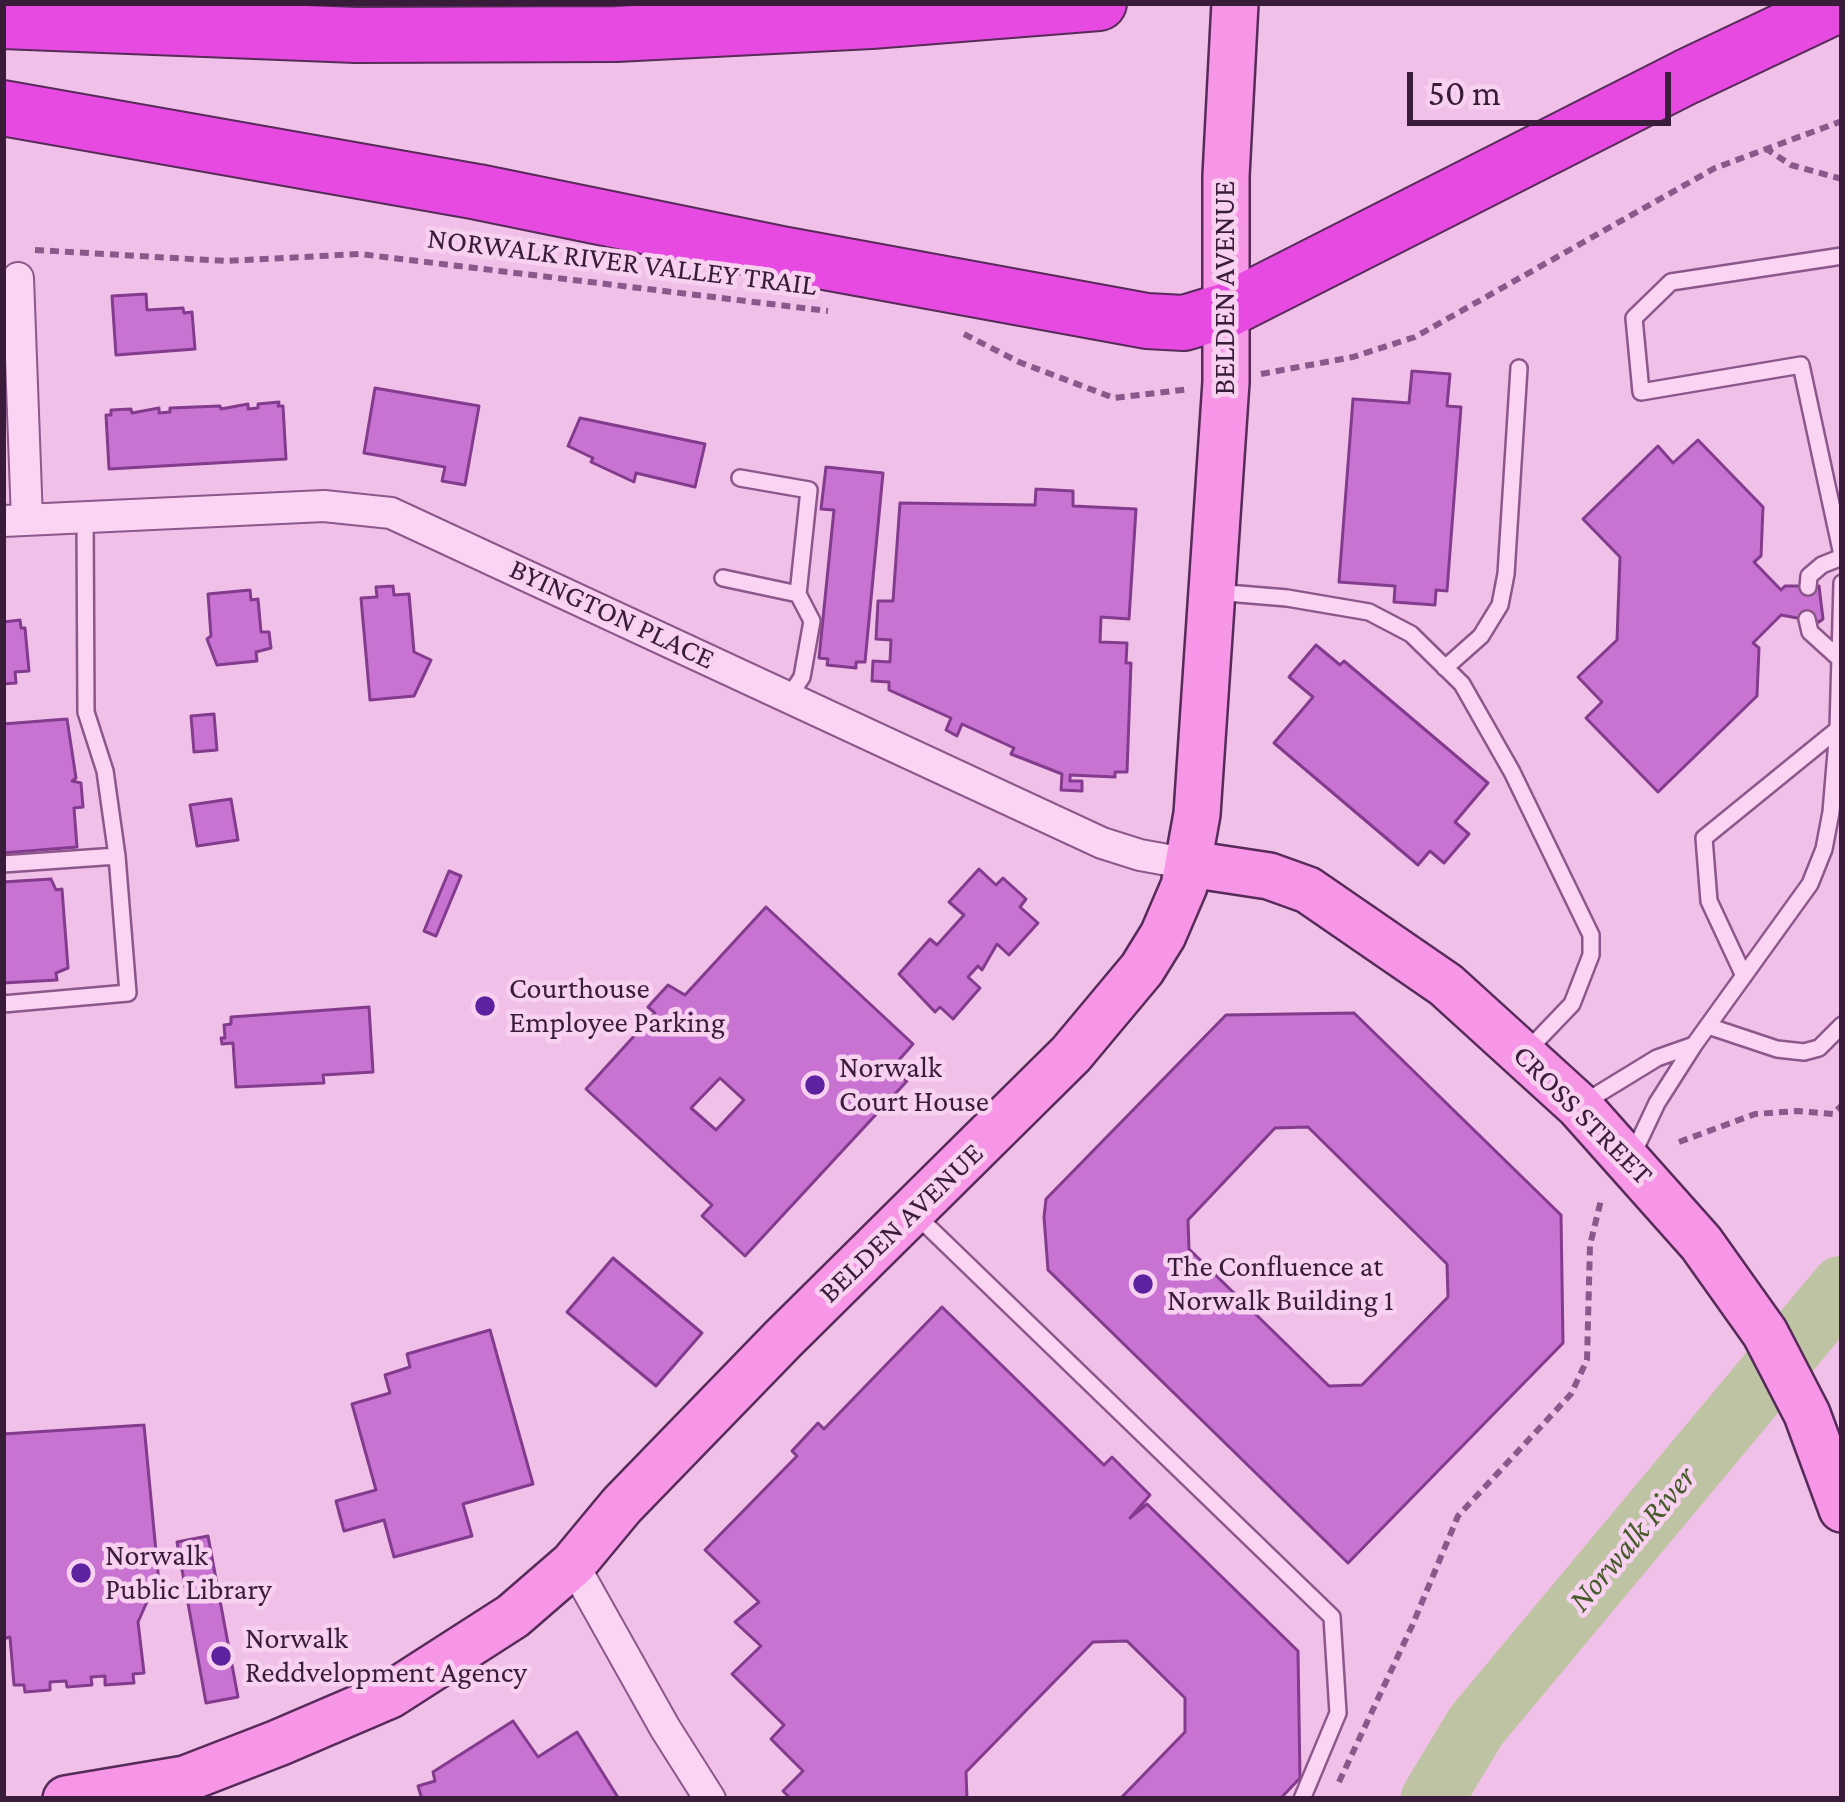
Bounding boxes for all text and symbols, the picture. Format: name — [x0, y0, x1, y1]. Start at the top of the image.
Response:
scale bar — [1413, 48, 1677, 122]
text: 50 m — [1428, 73, 1501, 113]
street label: BELDEN AVENUE — [1207, 181, 1243, 395]
street label: NORWALK RIVER VALLEY TRAIL — [425, 220, 819, 304]
street label: BYINGTON PLACE — [504, 551, 720, 677]
place label: Courthouse Employee Parking — [509, 971, 725, 1042]
marker: Courthouse Employee Parking — [472, 993, 498, 1019]
street label: CROSS STREET — [1505, 1037, 1661, 1193]
place label: Norwalk Court House — [839, 1050, 989, 1120]
marker: Norwalk Court House — [802, 1072, 828, 1098]
street label: BELDEN AVENUE — [811, 1135, 991, 1311]
place label: The Confluence at Norwalk Building 1 — [1167, 1249, 1394, 1320]
marker: The Confluence at Norwalk Building 1 — [1130, 1271, 1156, 1297]
water label: Norwalk River — [1560, 1458, 1704, 1620]
place label: Norwalk Public Library — [105, 1538, 272, 1608]
marker: Norwalk Public Library — [68, 1560, 94, 1586]
place label: Norwalk Reddvelopment Agency — [245, 1621, 527, 1692]
marker: Norwalk Reddvelopment Agency — [208, 1643, 234, 1669]

